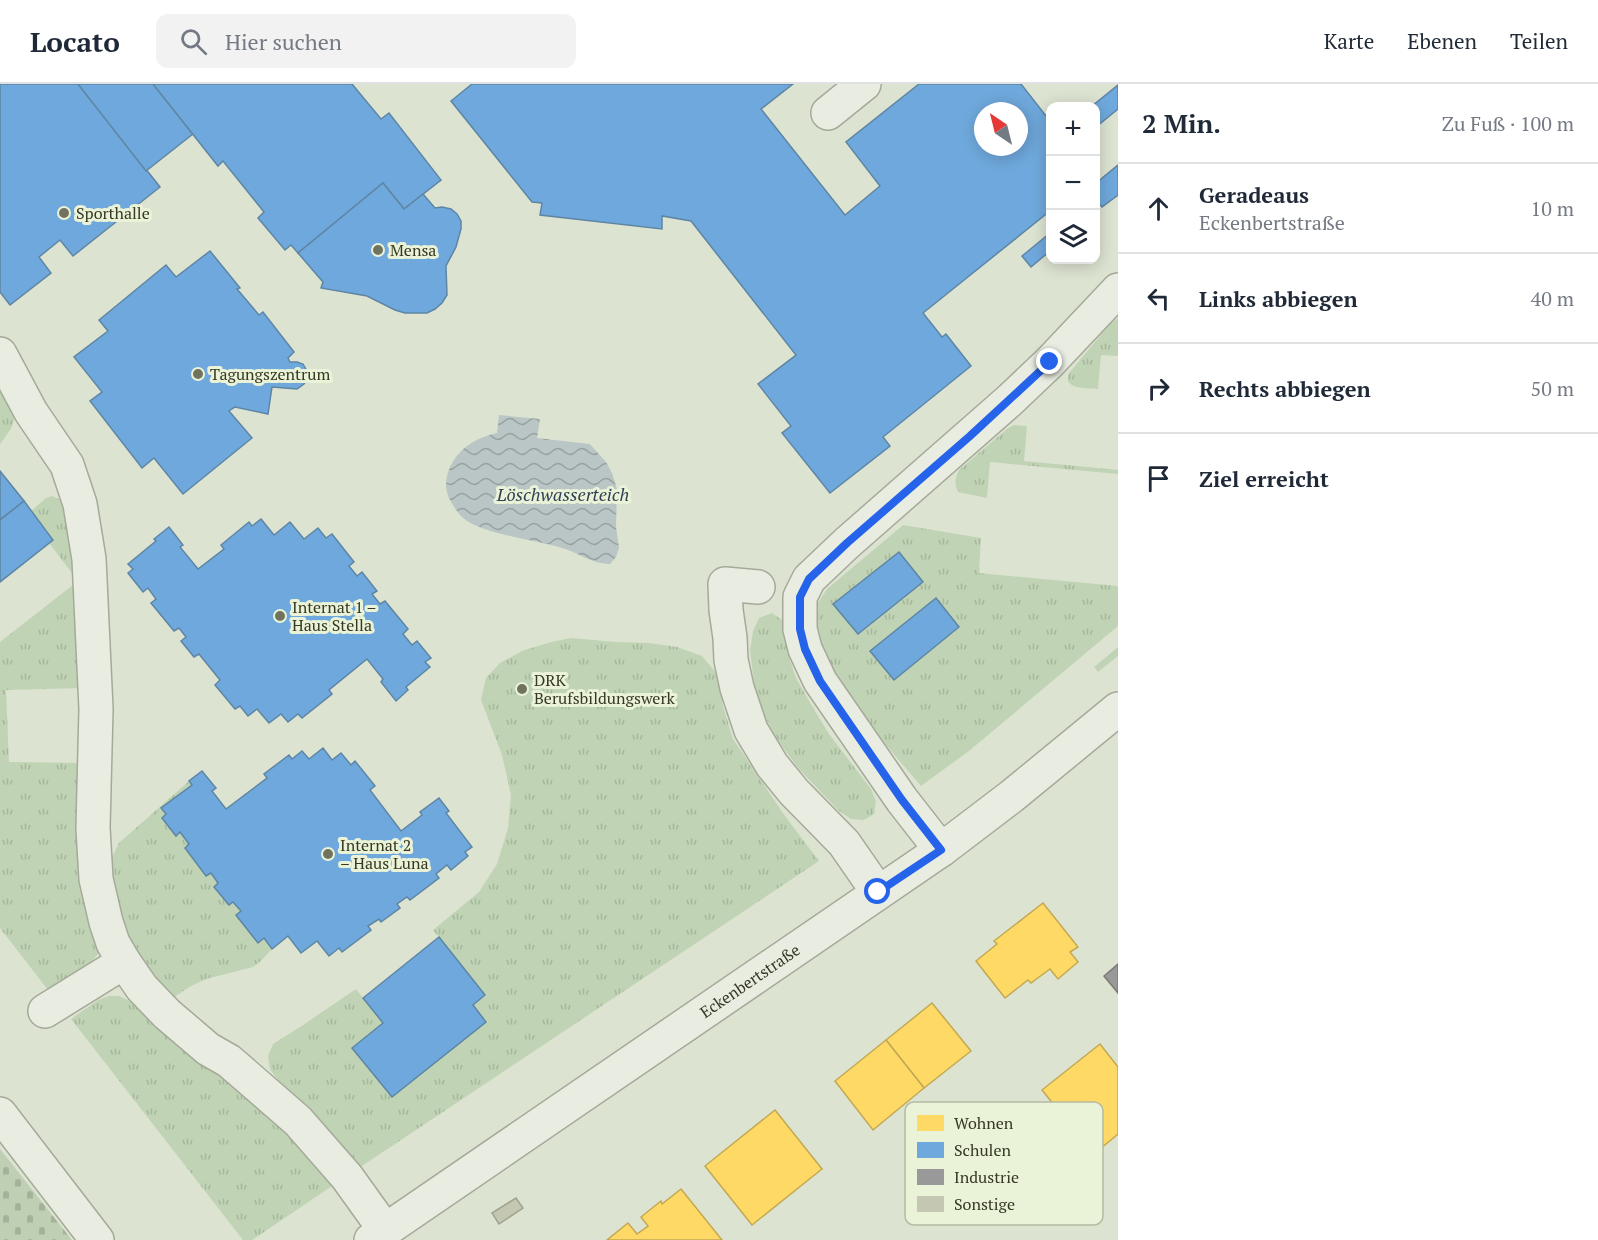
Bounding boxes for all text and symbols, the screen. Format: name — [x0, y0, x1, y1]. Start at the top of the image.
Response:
search box — [156, 14, 576, 68]
text: Locato — [30, 23, 120, 60]
icon: search — [177, 25, 210, 58]
text: Hier suchen — [225, 27, 342, 56]
text: Karte — [1324, 27, 1374, 55]
text: Ebenen — [1407, 27, 1477, 55]
text: Teilen — [1510, 27, 1568, 55]
north arrow — [974, 102, 1028, 156]
map controls — [1046, 102, 1100, 264]
button: + — [1046, 102, 1100, 156]
text: 2 Min. — [1142, 106, 1221, 140]
text: Zu Fuß · 100 m — [1442, 110, 1574, 137]
button: − — [1046, 156, 1100, 210]
text: Geradeaus — [1199, 180, 1309, 209]
icon: ahead — [1142, 192, 1175, 225]
text: 10 m — [1531, 195, 1574, 222]
place label: Sporthalle — [76, 202, 150, 224]
marker: Sporthalle — [57, 206, 71, 220]
text: Eckenbertstraße — [1199, 209, 1345, 236]
button: layers — [1046, 210, 1100, 264]
place label: Mensa — [390, 239, 436, 261]
marker: Mensa — [371, 243, 385, 257]
icon: left — [1142, 282, 1175, 315]
text: Links abbiegen — [1199, 284, 1358, 313]
text: 40 m — [1531, 285, 1574, 312]
route end — [1036, 348, 1062, 374]
place label: Tagungszentrum — [210, 363, 330, 385]
marker: Tagungszentrum — [191, 367, 205, 381]
icon: right — [1142, 372, 1175, 405]
text: Rechts abbiegen — [1199, 374, 1371, 403]
text: 50 m — [1531, 375, 1574, 402]
icon: arrive — [1142, 462, 1175, 495]
text: Ziel erreicht — [1199, 464, 1329, 493]
water label: Löschwasserteich — [496, 482, 629, 506]
place label: Internat 1 – Haus Stella — [292, 596, 376, 636]
marker: Internat 1 – Haus Stella — [273, 609, 287, 623]
place label: DRK Berufsbildungswerk — [534, 669, 676, 709]
marker: DRK Berufsbildungswerk — [515, 682, 529, 696]
place label: Internat 2 – Haus Luna — [340, 834, 429, 874]
marker: Internat 2 – Haus Luna — [321, 847, 335, 861]
route start — [864, 878, 890, 904]
street label: Eckenbertstraße — [695, 939, 804, 1023]
legend — [905, 1102, 1103, 1225]
text: Wohnen — [954, 1112, 1014, 1134]
text: Schulen — [954, 1139, 1011, 1161]
text: Industrie — [954, 1166, 1019, 1188]
text: Sonstige — [954, 1193, 1015, 1215]

